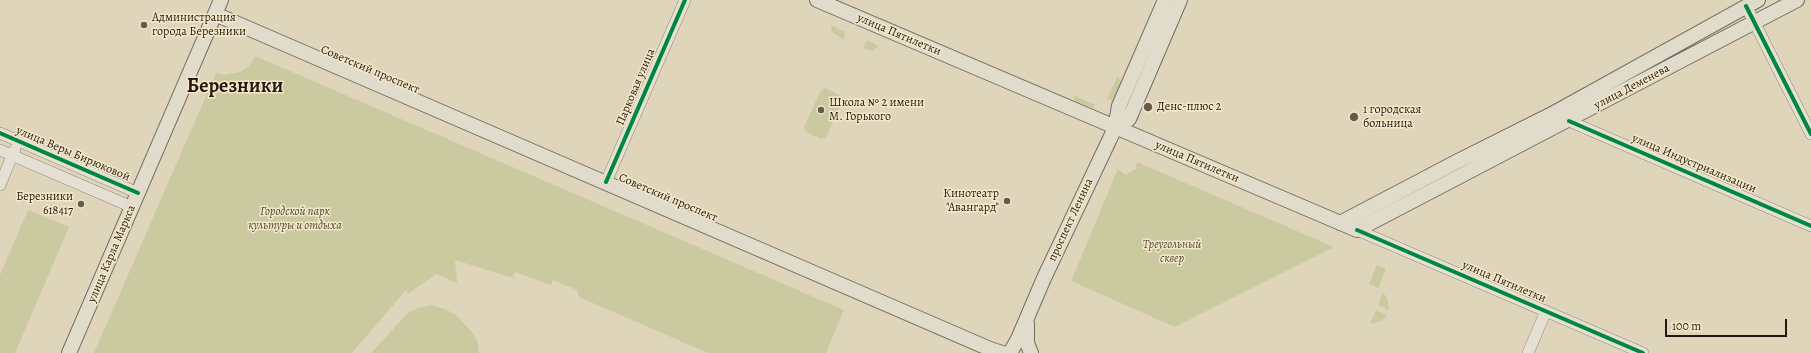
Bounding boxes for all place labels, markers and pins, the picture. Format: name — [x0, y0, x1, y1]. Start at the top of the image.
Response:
place label: Администрация города Березники — [152, 11, 246, 39]
marker: Администрация города Березники — [139, 20, 149, 30]
place label: Школа № 2 имени М. Горького — [829, 96, 924, 124]
place label: Денс-плюс 2 — [1157, 100, 1221, 114]
marker: Денс-плюс 2 — [1142, 101, 1154, 113]
place label: 1 городская больница — [1363, 103, 1421, 131]
marker: Школа № 2 имени М. Горького — [816, 105, 826, 115]
marker: 1 городская больница — [1348, 111, 1360, 123]
place label: Кинотеатр "Авангард" — [943, 187, 999, 215]
place label: Березники 618417 — [16, 190, 73, 218]
marker: Кинотеатр "Авангард" — [1002, 196, 1012, 206]
marker: Березники 618417 — [76, 199, 86, 209]

